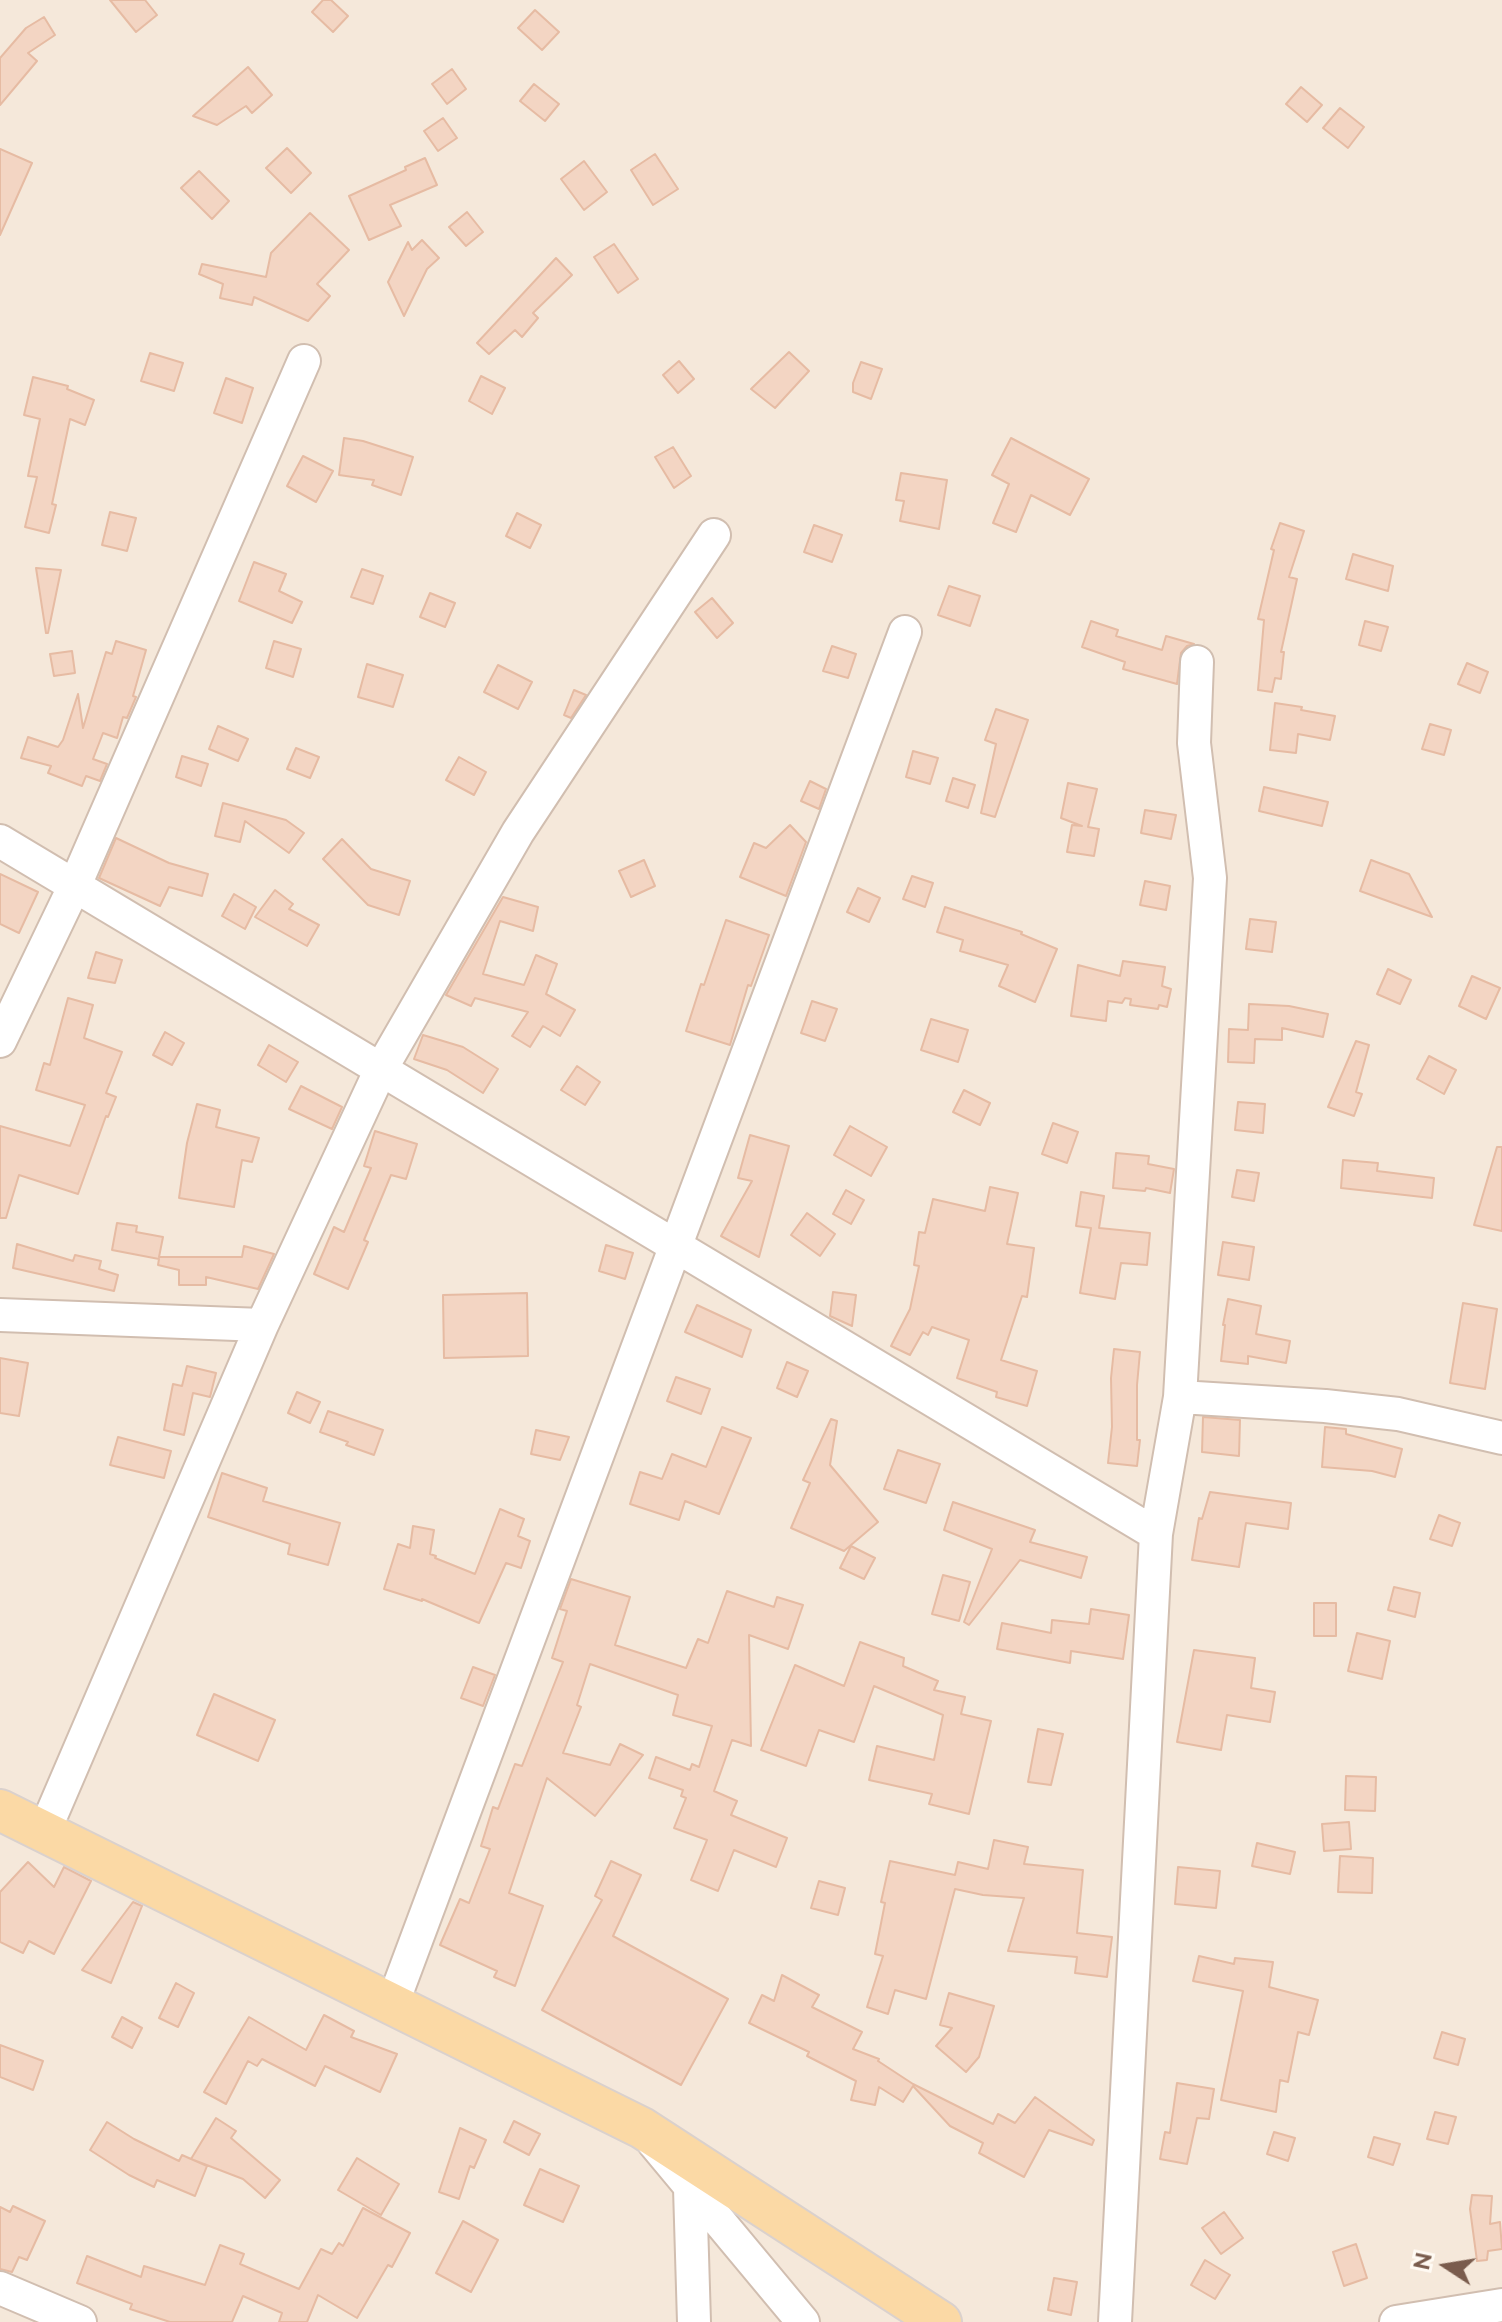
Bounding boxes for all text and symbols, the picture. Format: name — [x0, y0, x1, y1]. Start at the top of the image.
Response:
north arrow — [1406, 2226, 1486, 2306]
text: N — [1408, 2250, 1437, 2272]

